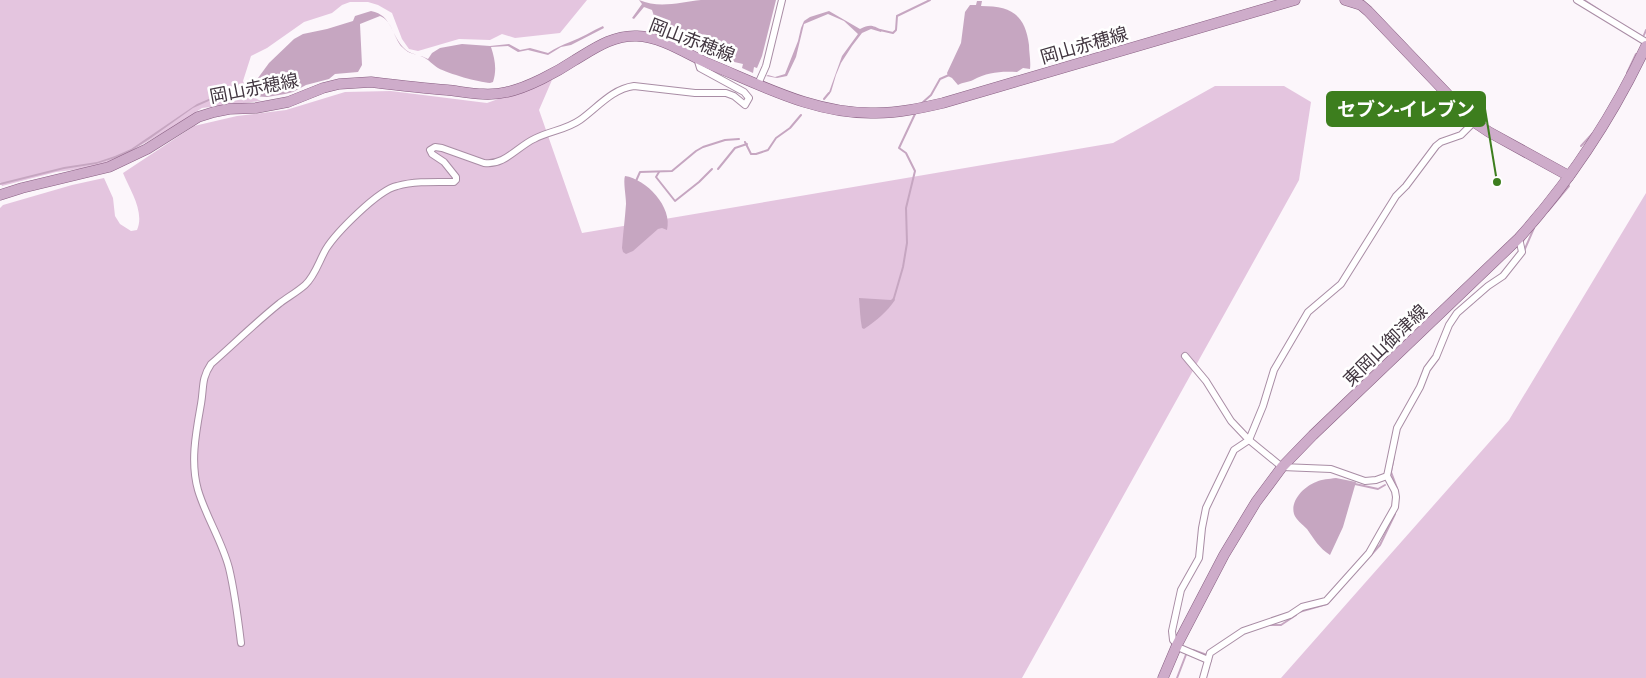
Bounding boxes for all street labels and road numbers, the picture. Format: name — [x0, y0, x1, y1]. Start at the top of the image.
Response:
street label: 岡山赤穂線 — [646, 12, 738, 68]
street label: 岡山赤穂線 — [1037, 21, 1131, 69]
street label: 岡山赤穂線 — [207, 67, 301, 109]
street label: 東岡山御津線 — [1337, 298, 1433, 392]

